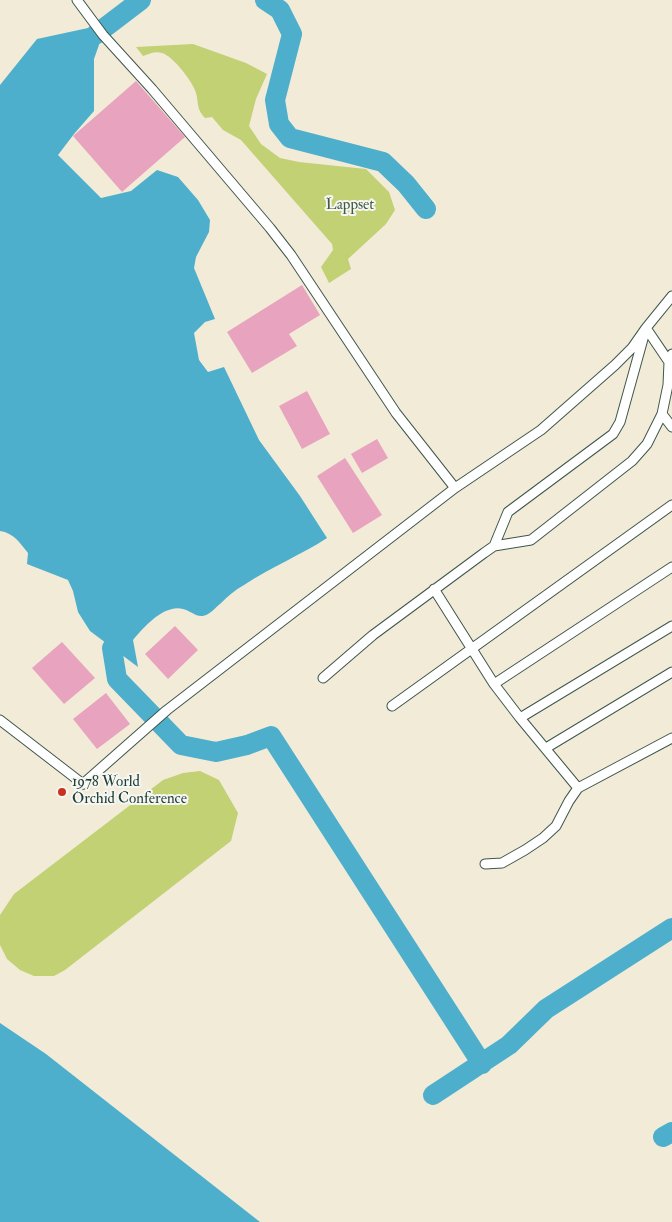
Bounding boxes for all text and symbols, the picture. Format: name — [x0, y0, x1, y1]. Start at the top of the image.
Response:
park label: Lappset — [326, 197, 374, 215]
place label: 1978 World Orchid Conference — [72, 774, 187, 809]
marker: 1978 World Orchid Conference — [56, 786, 68, 798]

